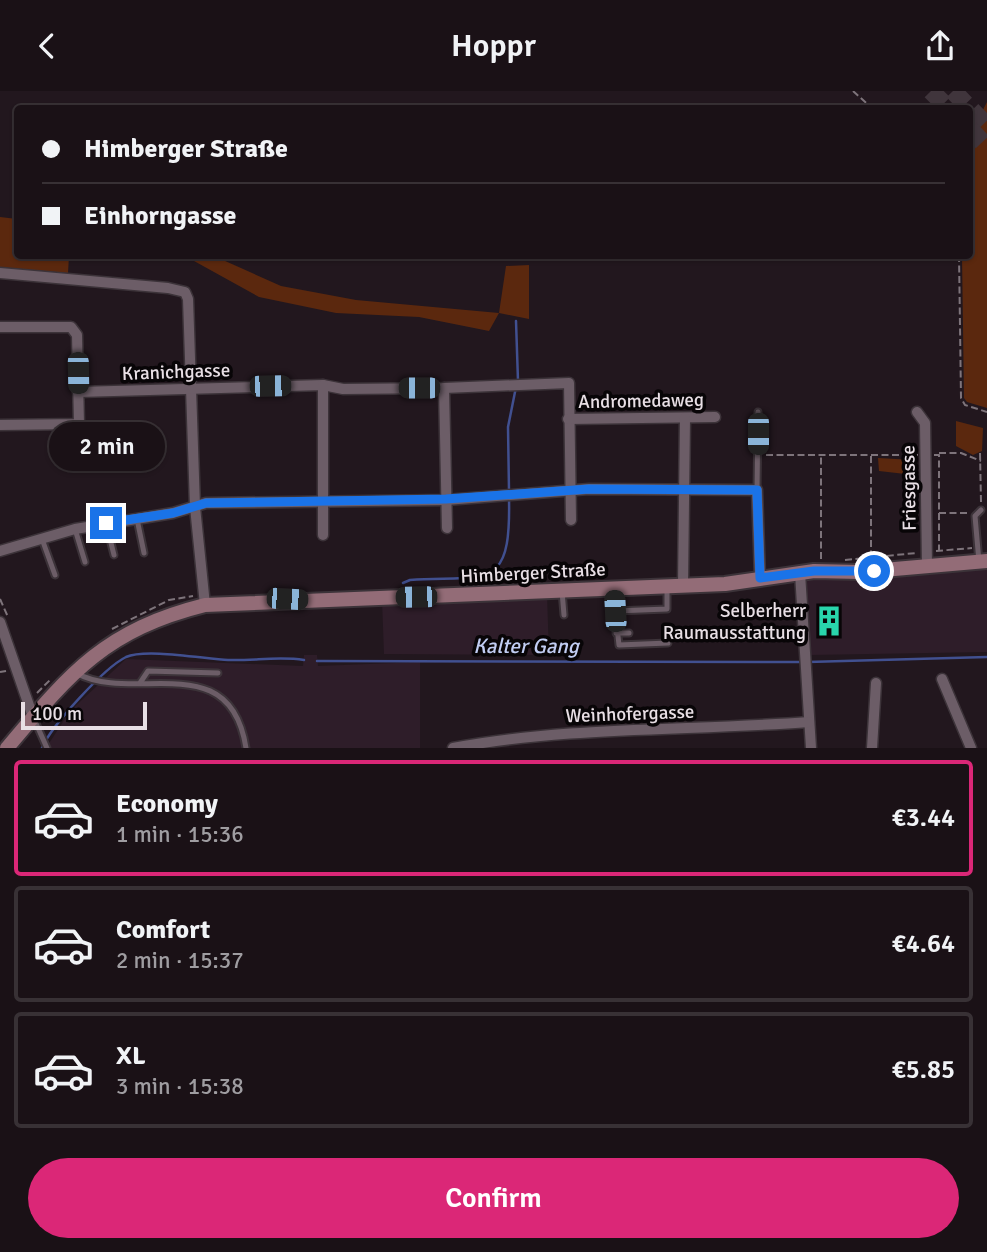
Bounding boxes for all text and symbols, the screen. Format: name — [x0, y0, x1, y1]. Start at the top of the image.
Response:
text: Hoppr — [451, 26, 536, 65]
icon: back — [28, 27, 66, 65]
icon: share — [921, 27, 959, 65]
text: Himberger Straße — [84, 133, 288, 165]
text: Einhorngasse — [84, 200, 236, 232]
car — [68, 352, 89, 394]
street label: Kranichgasse — [121, 358, 231, 386]
car — [249, 375, 292, 397]
car — [399, 378, 441, 399]
street label: Andromedaweg — [578, 388, 704, 414]
car — [748, 413, 769, 455]
callout: 2 min — [48, 421, 164, 471]
text: 2 min — [79, 432, 135, 461]
street label: Friesgasse — [896, 445, 922, 531]
route end — [90, 507, 122, 539]
route start — [858, 555, 890, 587]
street label: Himberger Straße — [460, 557, 606, 589]
car — [395, 586, 438, 608]
car — [266, 587, 309, 611]
car — [604, 589, 627, 633]
place label: Selberherr Raumausstattung — [663, 599, 806, 645]
building icon: Selberherr Raumausstattung — [812, 604, 846, 638]
water label: Kalter Gang — [473, 633, 581, 659]
scale bar — [21, 699, 147, 731]
street label: Weinhofergasse — [565, 700, 695, 728]
text: 100 m — [32, 702, 82, 726]
icon: car — [32, 787, 95, 850]
text: Economy — [116, 788, 218, 820]
text: €3.44 — [892, 802, 955, 834]
text: 1 min · 15:36 — [116, 820, 244, 849]
icon: car — [32, 913, 95, 976]
text: Comfort — [116, 914, 210, 946]
text: €4.64 — [892, 928, 955, 960]
text: 2 min · 15:37 — [116, 946, 244, 975]
icon: car — [32, 1039, 95, 1102]
text: XL — [116, 1040, 146, 1072]
text: €5.85 — [892, 1054, 955, 1086]
text: 3 min · 15:38 — [116, 1072, 244, 1101]
button: Confirm — [28, 1158, 959, 1238]

